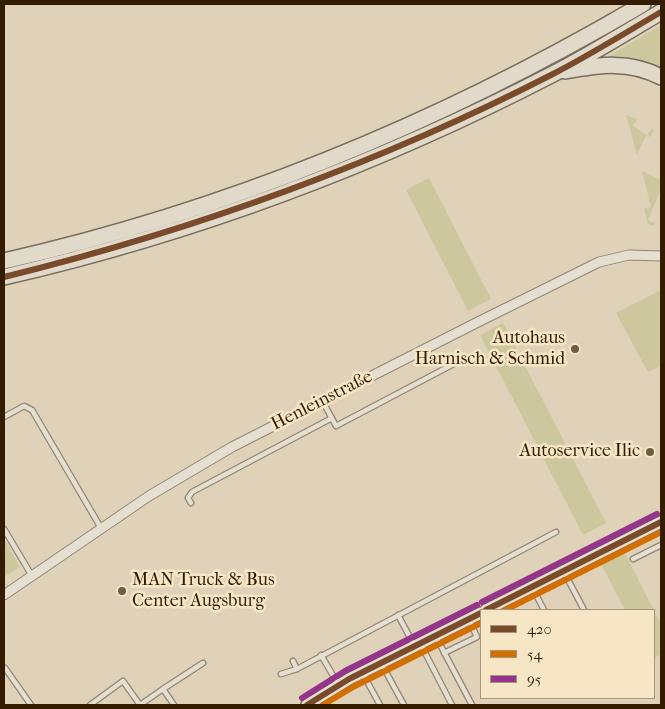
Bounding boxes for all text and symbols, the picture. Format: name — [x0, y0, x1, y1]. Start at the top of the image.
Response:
place label: Autohaus Harnisch & Schmid — [415, 328, 565, 370]
marker: Autohaus Harnisch & Schmid — [569, 343, 581, 355]
street label: Henleinstraße — [268, 366, 376, 436]
place label: Autoservice Ilic — [520, 441, 640, 463]
marker: Autoservice Ilic — [644, 446, 656, 458]
place label: MAN Truck & Bus Center Augsburg — [132, 570, 275, 612]
marker: MAN Truck & Bus Center Augsburg — [116, 585, 128, 597]
legend — [480, 609, 655, 699]
text: 420 — [527, 620, 552, 638]
text: 54 — [527, 645, 542, 663]
text: 95 — [527, 670, 541, 688]

